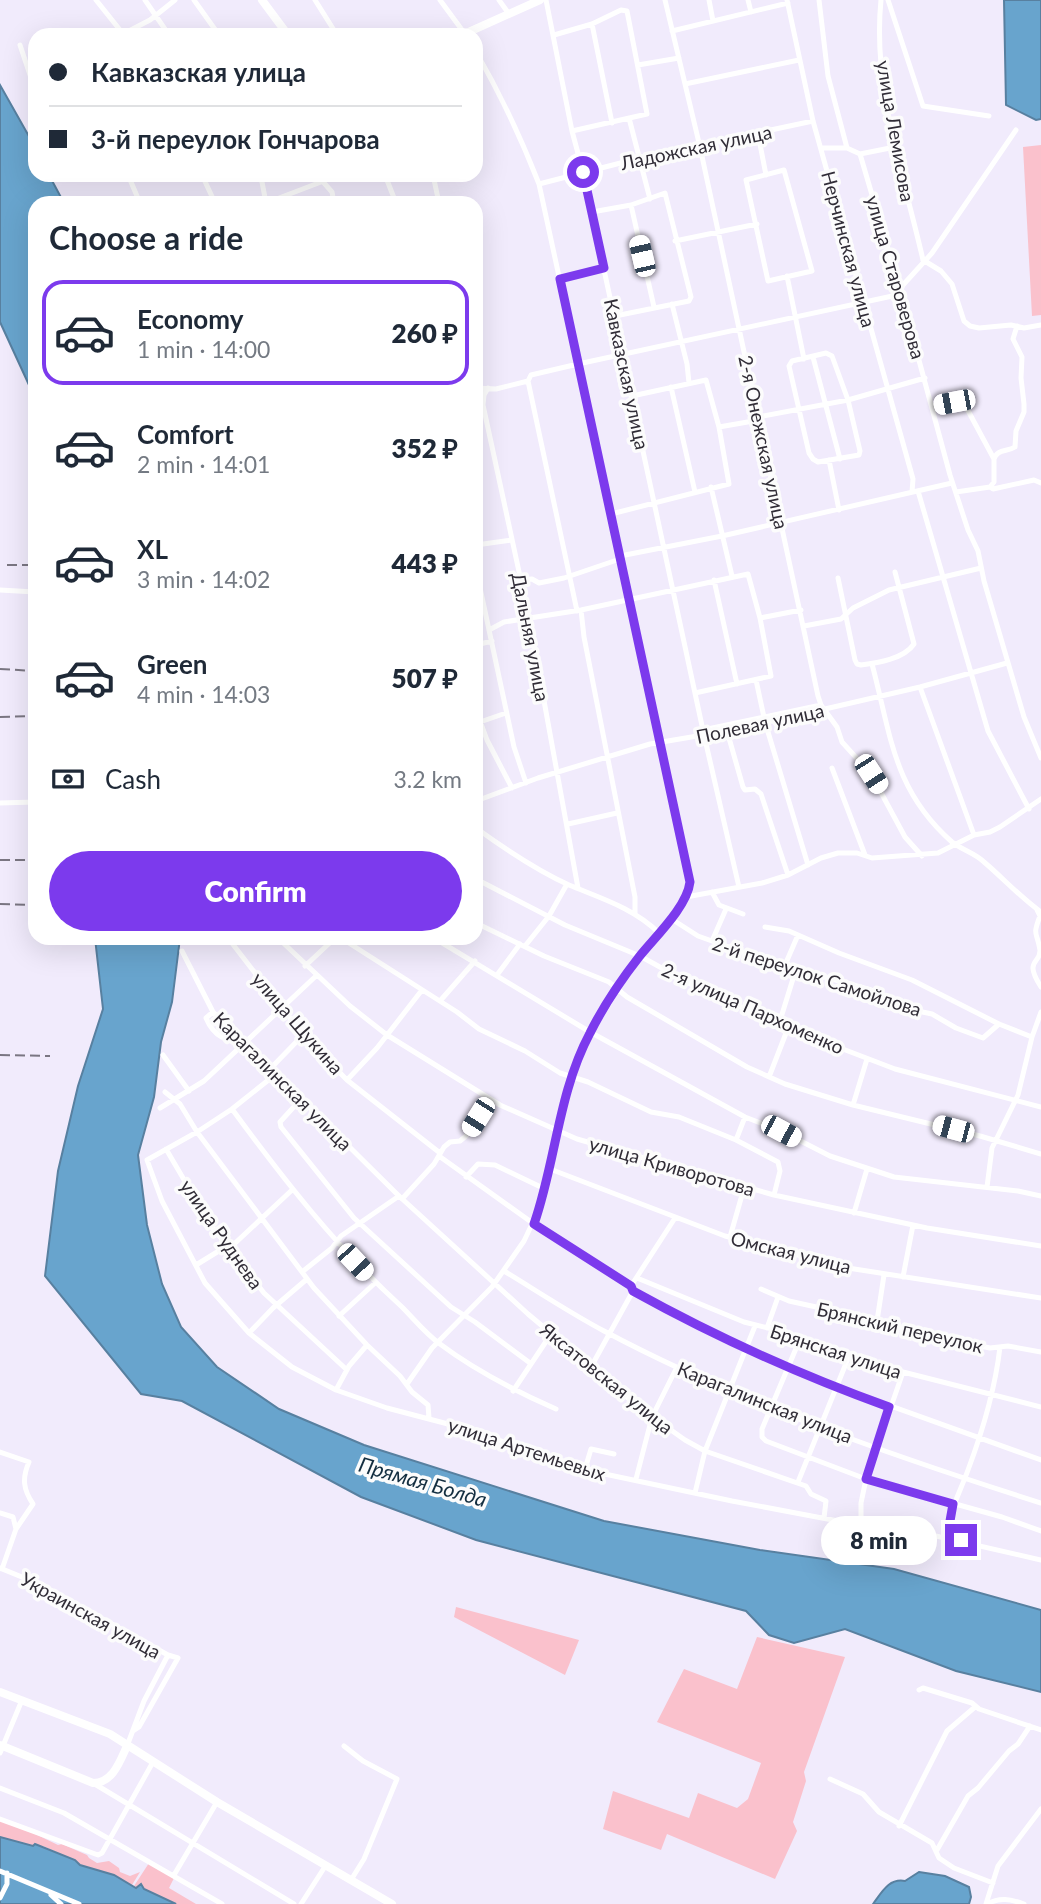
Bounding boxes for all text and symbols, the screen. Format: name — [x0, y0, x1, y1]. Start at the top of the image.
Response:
text: Кавказская улица — [91, 56, 306, 88]
street label: улица Лемисова — [872, 58, 920, 204]
street label: Ладожская улица — [617, 120, 774, 174]
text: 3-й переулок Гончарова — [91, 123, 380, 155]
route start — [567, 156, 599, 188]
street label: Нерчинская улица — [817, 168, 881, 330]
street label: улица Староверова — [862, 193, 930, 361]
text: Choose a ride — [49, 218, 243, 257]
car — [628, 233, 657, 279]
street label: Кавказская улица — [600, 296, 654, 452]
icon: car — [53, 301, 116, 364]
text: Economy — [137, 303, 243, 335]
text: 260 ₽ — [392, 317, 458, 349]
text: 1 min · 14:00 — [137, 335, 270, 363]
street label: 2-я Онежская улица — [734, 353, 794, 531]
car — [932, 388, 977, 416]
icon: car — [53, 416, 116, 479]
text: Comfort — [137, 418, 234, 450]
text: 352 ₽ — [392, 432, 458, 464]
text: 2 min · 14:01 — [137, 450, 270, 478]
icon: car — [53, 531, 116, 594]
text: XL — [137, 533, 168, 565]
text: 443 ₽ — [392, 547, 458, 579]
text: 3 min · 14:02 — [137, 565, 270, 593]
street label: Дальняя улица — [507, 571, 555, 703]
icon: car — [53, 646, 116, 709]
text: Green — [137, 648, 207, 680]
text: 507 ₽ — [392, 662, 458, 694]
text: 4 min · 14:03 — [137, 680, 270, 708]
street label: Полевая улица — [694, 698, 826, 748]
car — [851, 751, 892, 797]
icon: cash — [49, 760, 87, 798]
text: Cash — [105, 763, 161, 795]
text: 3.2 km — [393, 765, 462, 793]
button: Confirm — [49, 851, 462, 931]
street label: 2-й переулок Самойлова — [710, 931, 924, 1021]
street label: 2-я улица Пархоменко — [658, 958, 848, 1058]
street label: улица Щукина — [247, 967, 349, 1079]
street label: Карагалинская улица — [209, 1007, 357, 1155]
car — [458, 1094, 499, 1140]
car — [758, 1112, 805, 1150]
car — [930, 1113, 977, 1145]
street label: улица Криворотова — [587, 1131, 757, 1201]
street label: улица Руднева — [176, 1175, 268, 1293]
street label: Омская улица — [729, 1226, 853, 1278]
car — [333, 1239, 378, 1285]
street label: Брянский переулок — [815, 1297, 985, 1357]
street label: Яксатовская улица — [535, 1317, 678, 1439]
street label: Брянская улица — [767, 1319, 905, 1383]
street label: Карагалинская улица — [674, 1356, 856, 1448]
street label: улица Артемьевых — [445, 1413, 609, 1485]
water label: Прямая Болда — [356, 1451, 490, 1511]
callout: 8 min — [821, 1516, 936, 1564]
route end — [945, 1524, 977, 1556]
text: 8 min — [850, 1526, 908, 1554]
street label: Украинская улица — [17, 1567, 165, 1663]

